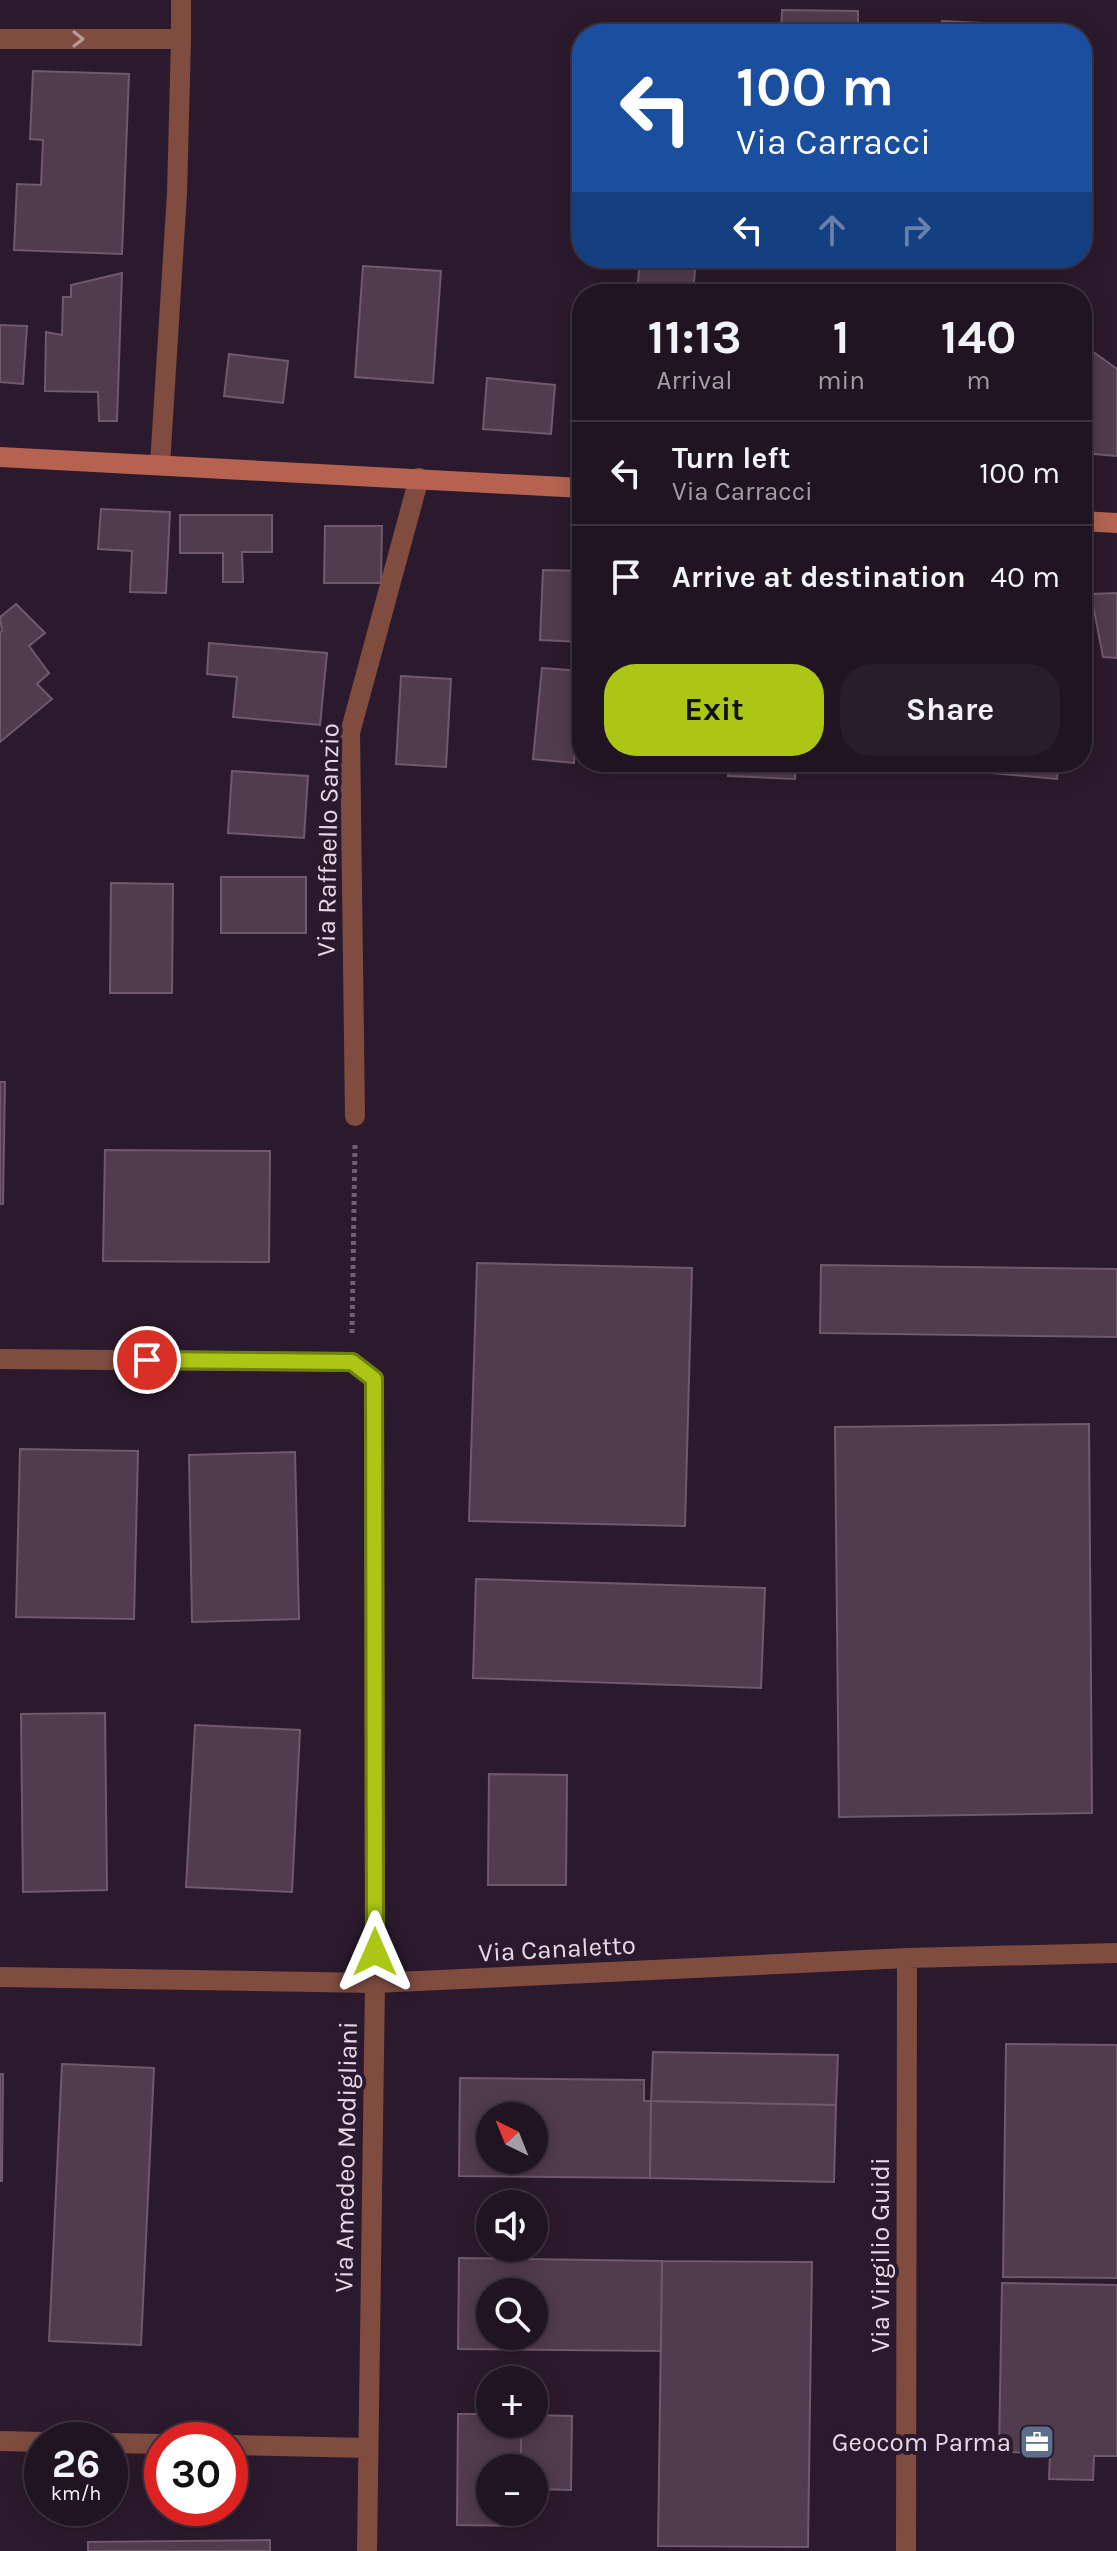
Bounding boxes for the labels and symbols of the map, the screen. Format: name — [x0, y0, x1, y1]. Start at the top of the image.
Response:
one-way arrow — [72, 30, 85, 48]
street label: Via Raffaello Sanzio — [310, 723, 346, 957]
pin — [113, 1326, 181, 1394]
position arrow — [333, 1910, 417, 1994]
street label: Via Canaletto — [478, 1929, 636, 1969]
street label: Via Amedeo Modigliani — [328, 2021, 364, 2293]
north arrow — [476, 2102, 548, 2174]
street label: Via Virgilio Guidi — [865, 2157, 896, 2353]
speed limit sign: 30 — [144, 2422, 248, 2526]
office icon: Geocom Parma — [1018, 2423, 1056, 2461]
place label: Geocom Parma — [832, 2427, 1011, 2458]

